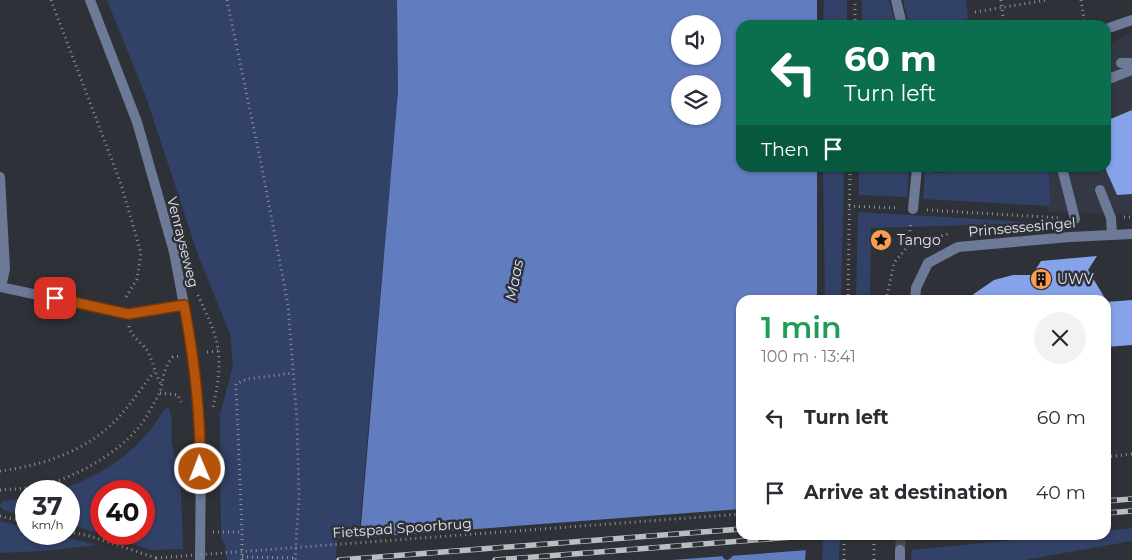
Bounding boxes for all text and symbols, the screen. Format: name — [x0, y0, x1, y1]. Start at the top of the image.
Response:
map controls — [671, 15, 721, 125]
button: sound — [671, 15, 721, 65]
text: 60 m — [844, 37, 937, 80]
icon: left — [761, 40, 826, 105]
button: layers — [671, 75, 721, 125]
text: Turn left — [844, 80, 936, 107]
icon: arrive — [819, 135, 847, 163]
text: Then — [761, 138, 809, 161]
street label: Venrayseweg — [163, 195, 203, 289]
street label: Prinsessesingel — [968, 213, 1076, 241]
place icon: Tango — [869, 228, 893, 252]
place label: Tango — [897, 231, 941, 249]
water label: Maas — [501, 257, 527, 302]
building icon: UWV — [1029, 267, 1053, 291]
place label: UWV — [1057, 270, 1094, 288]
pin — [34, 277, 76, 319]
icon: arrive — [41, 284, 69, 312]
text: 1 min — [761, 309, 842, 346]
button: close — [1034, 312, 1086, 364]
text: 100 m · 13:41 — [761, 347, 856, 366]
icon: left — [761, 404, 789, 432]
text: Turn left — [804, 406, 889, 429]
text: 60 m — [1037, 406, 1086, 429]
position arrow — [173, 442, 225, 494]
icon: arrive — [761, 479, 789, 507]
speed limit sign: 40 — [90, 480, 155, 545]
text: Arrive at destination — [804, 481, 1008, 504]
text: 40 m — [1036, 481, 1086, 504]
text: 37 — [32, 491, 63, 521]
street label: Fietspad Spoorbrug — [332, 514, 472, 542]
text: km/h — [31, 517, 64, 532]

